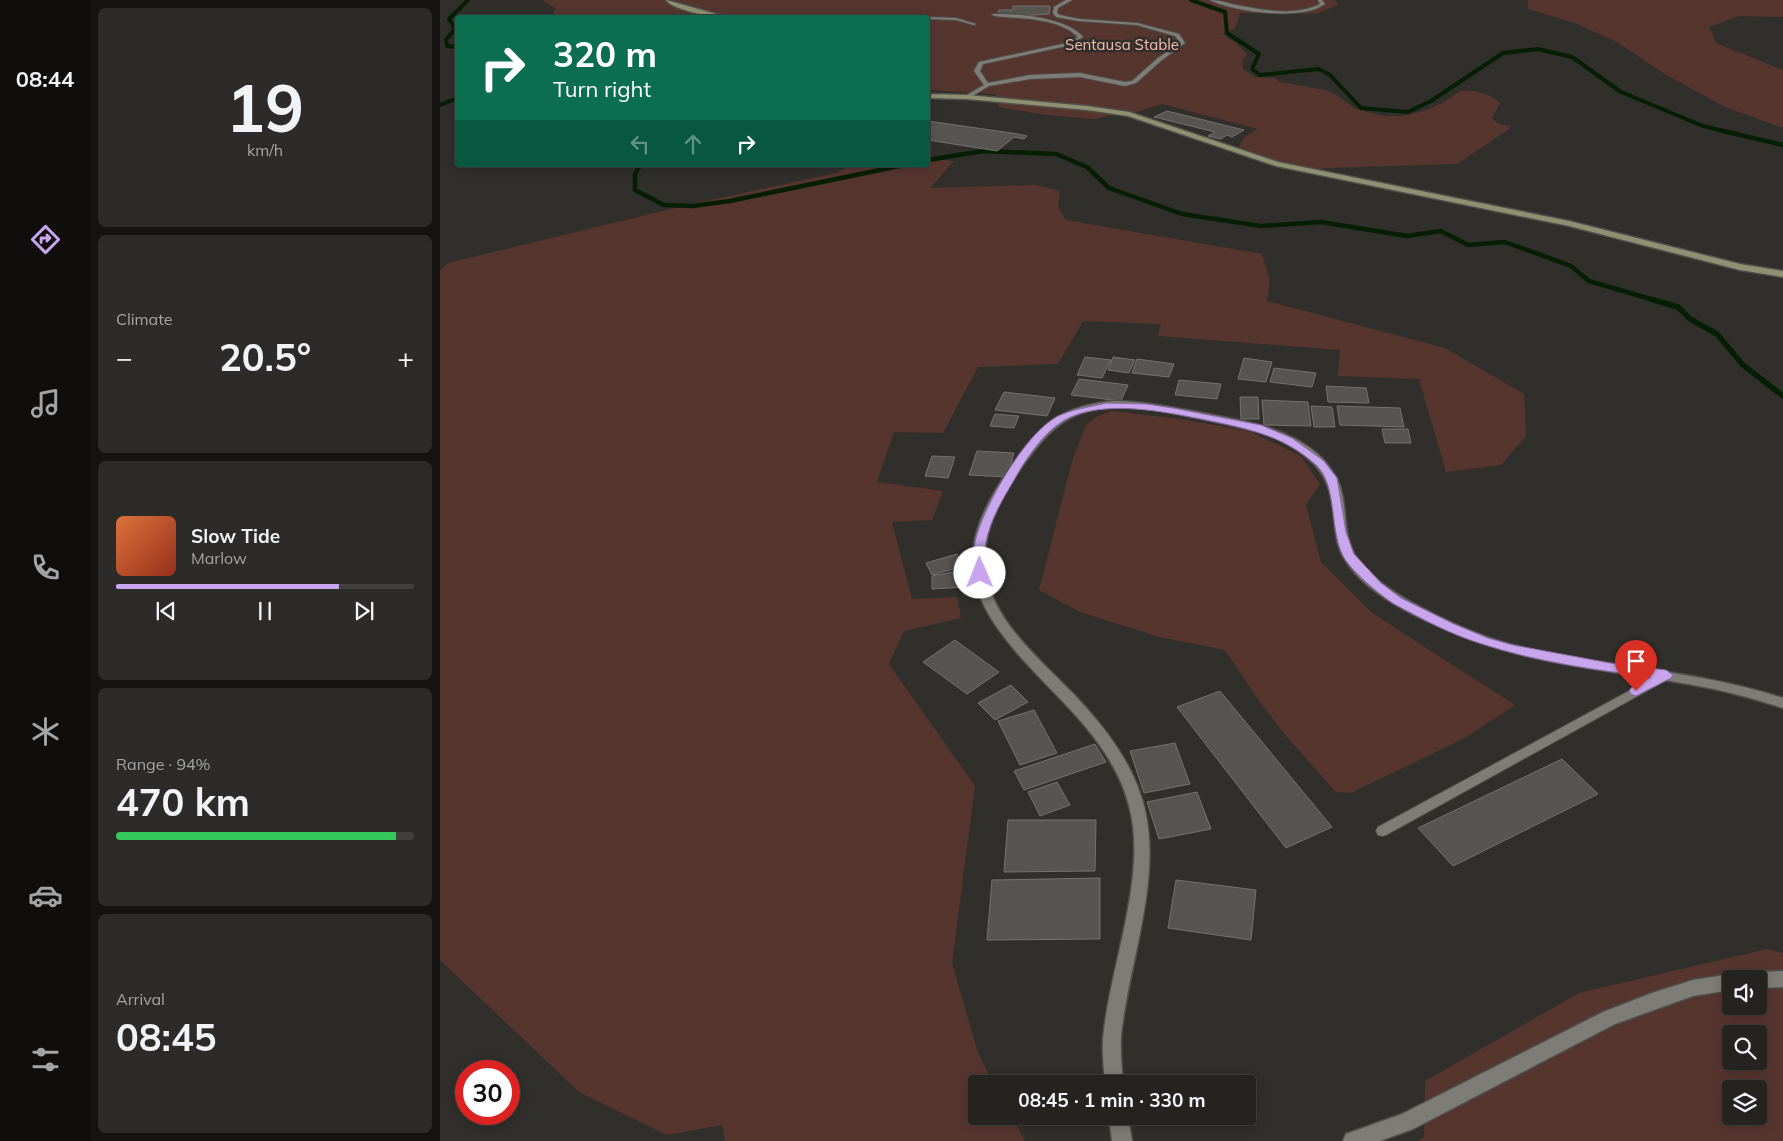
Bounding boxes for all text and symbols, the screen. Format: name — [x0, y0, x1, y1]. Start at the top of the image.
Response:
text: 320 m — [553, 32, 657, 76]
icon: right — [470, 35, 535, 100]
park label: Sentausa Stable — [1065, 35, 1179, 54]
text: 08:44 — [16, 65, 74, 93]
text: 19 — [226, 67, 304, 148]
text: Turn right — [553, 75, 651, 103]
icon: left — [626, 130, 654, 158]
icon: ahead — [679, 130, 707, 158]
icon: right — [732, 130, 760, 158]
text: km/h — [247, 140, 283, 160]
icon: directions — [28, 222, 63, 257]
text: Climate — [116, 309, 172, 329]
text: 20.5° — [219, 333, 311, 381]
text: − — [116, 340, 133, 375]
text: + — [397, 340, 414, 375]
icon: music — [28, 386, 63, 421]
text: Slow Tide — [191, 524, 280, 548]
position arrow — [953, 546, 1005, 598]
text: Marlow — [191, 548, 247, 568]
icon: phone — [28, 550, 63, 585]
icon: previous — [152, 597, 180, 625]
icon: pause — [251, 597, 279, 625]
icon: next — [350, 597, 378, 625]
pin — [1615, 640, 1657, 691]
icon: arrive — [1622, 647, 1650, 675]
icon: climate — [28, 714, 63, 749]
text: Range · 94% — [116, 754, 211, 774]
text: 470 km — [116, 778, 250, 826]
icon: car — [28, 878, 63, 913]
map controls — [1722, 970, 1767, 1125]
button: sound — [1722, 970, 1767, 1015]
text: Arrival — [116, 989, 165, 1009]
text: 08:45 — [116, 1013, 217, 1061]
button: search — [1722, 1025, 1767, 1070]
icon: filters — [28, 1042, 63, 1077]
speed limit sign: 30 — [455, 1060, 520, 1125]
button: layers — [1722, 1080, 1767, 1125]
text: 08:45 · 1 min · 330 m — [1018, 1088, 1206, 1112]

